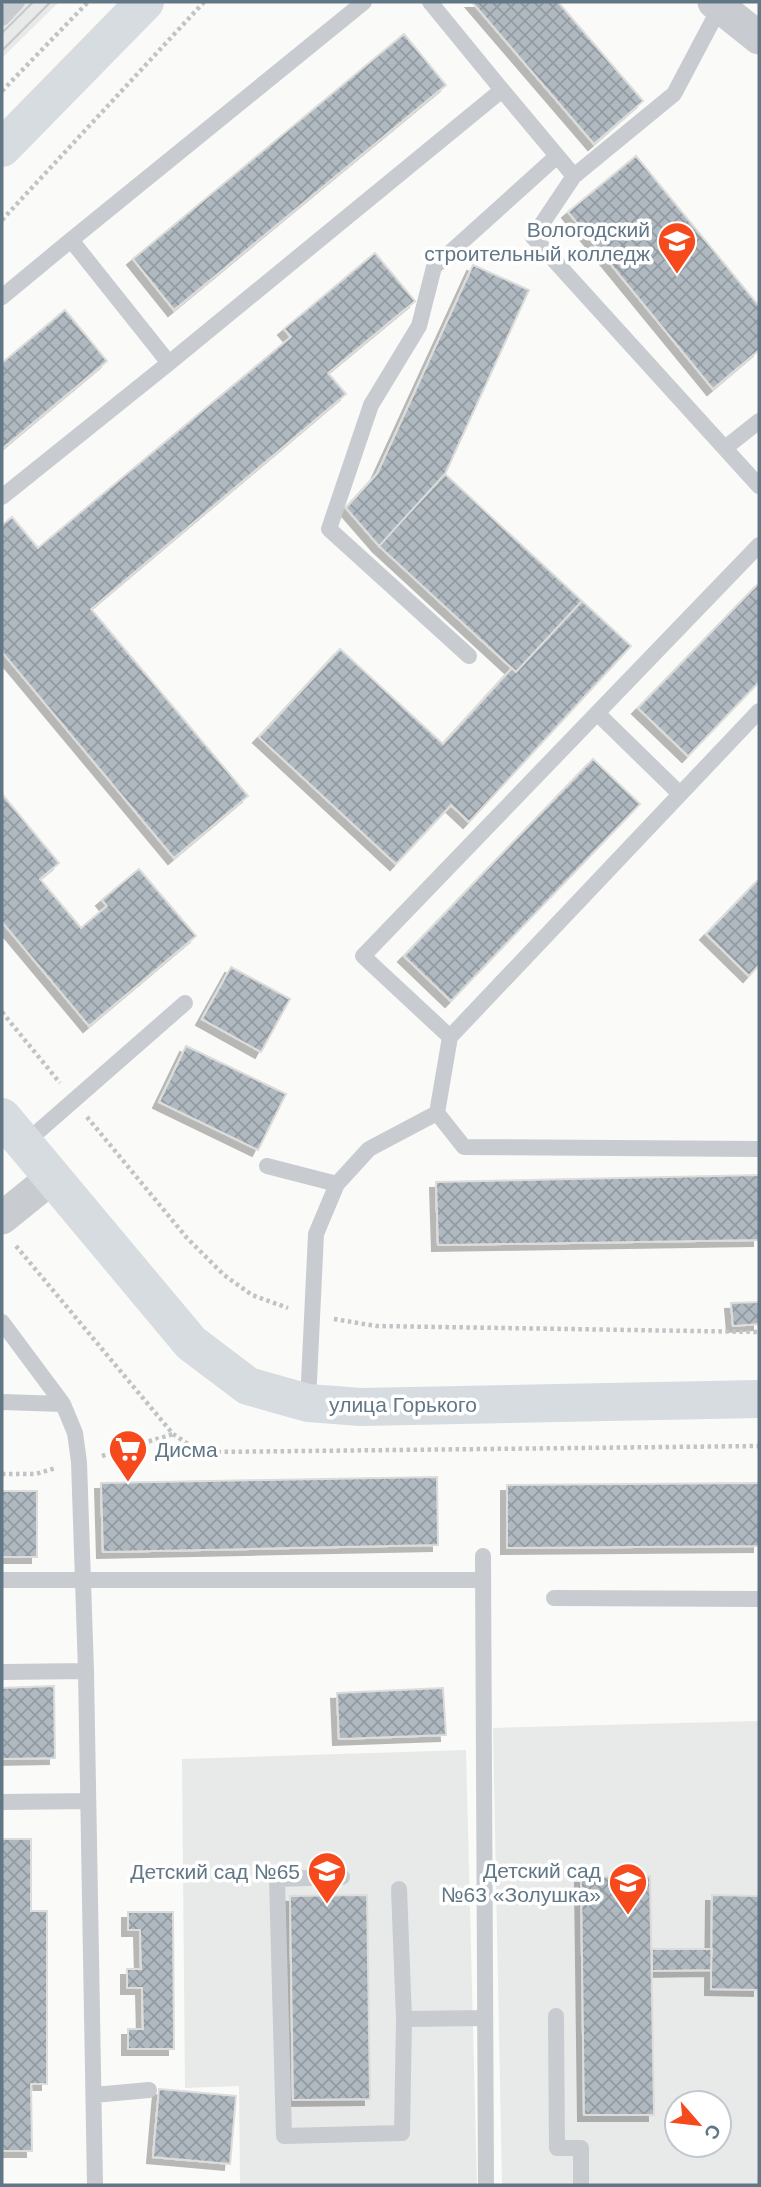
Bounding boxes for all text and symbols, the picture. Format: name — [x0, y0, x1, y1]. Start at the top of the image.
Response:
place label: Вологодский строительный колледж — [424, 218, 650, 265]
school or university icon: Вологодский строительный колледж — [656, 220, 698, 275]
street label: улица Горького — [329, 1393, 477, 1416]
supermarket icon: Дисма — [107, 1428, 149, 1483]
place label: Дисма — [155, 1438, 218, 1461]
school or university icon: Детский сад №65 — [306, 1850, 348, 1905]
place label: Детский сад №63 «Золушка» — [441, 1859, 601, 1906]
place label: Детский сад №65 — [130, 1860, 300, 1883]
school or university icon: Детский сад №63 «Золушка» — [607, 1861, 649, 1916]
north arrow — [663, 2089, 733, 2159]
text: С — [700, 2121, 725, 2143]

